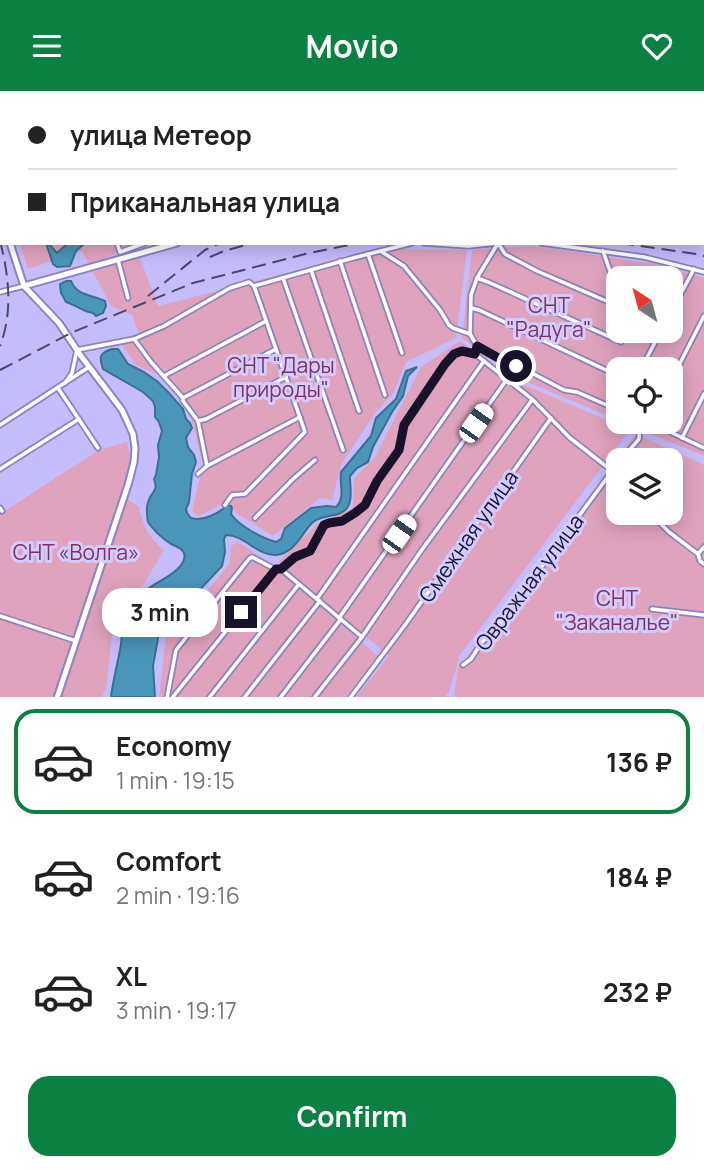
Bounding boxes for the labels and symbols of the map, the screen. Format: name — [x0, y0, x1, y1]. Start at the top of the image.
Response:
north arrow — [606, 266, 682, 343]
park label: СНТ "Радуга" — [506, 291, 592, 343]
route start — [500, 350, 532, 382]
park label: СНТ "Дары природы" — [227, 351, 335, 403]
car — [456, 400, 497, 446]
street label: Смежная улица — [412, 464, 524, 608]
street label: Овражная улица — [468, 508, 590, 656]
car — [379, 511, 420, 557]
park label: СНТ «Волга» — [13, 538, 139, 566]
park label: СНТ "Заканалье" — [556, 584, 678, 636]
callout: 3 min — [101, 587, 216, 637]
route end — [225, 596, 257, 628]

